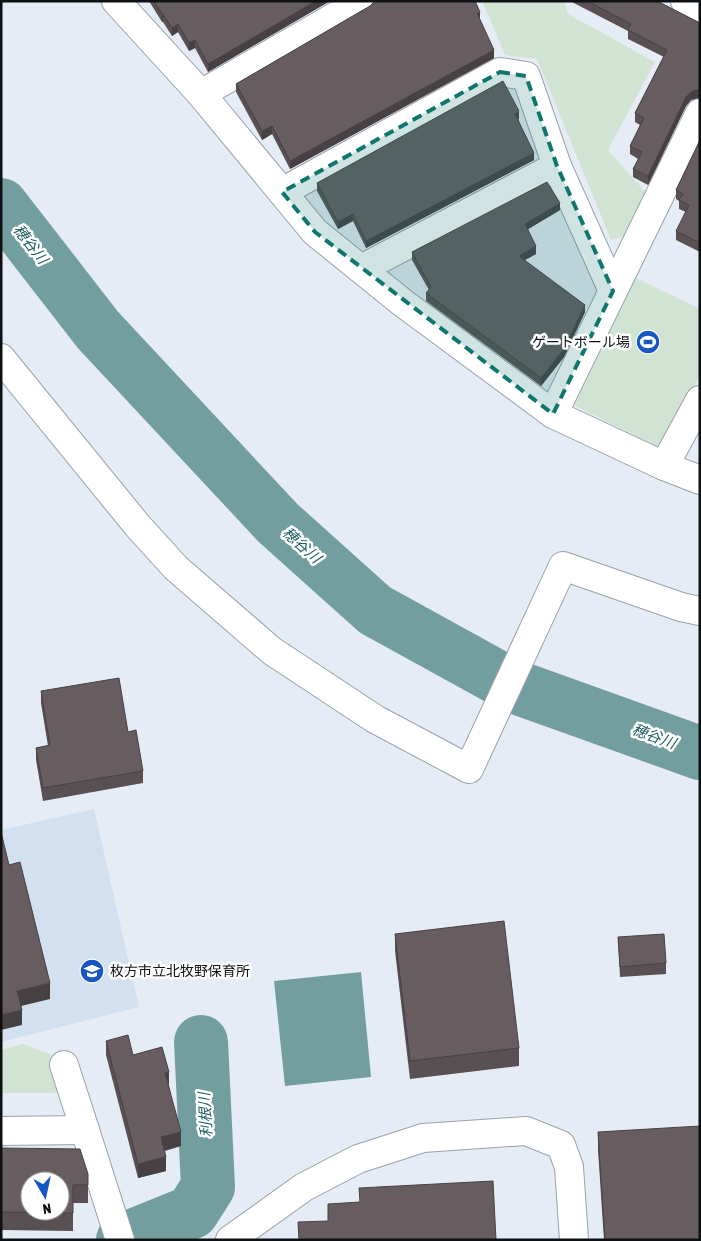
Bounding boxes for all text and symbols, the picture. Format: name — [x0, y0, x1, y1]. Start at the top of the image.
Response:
water label: 穂谷川 — [10, 221, 53, 269]
sports icon: ゲートボール場 — [635, 329, 661, 355]
place label: ゲートボール場 — [532, 334, 630, 350]
water label: 穂谷川 — [280, 524, 326, 568]
water label: 穂谷川 — [630, 720, 680, 752]
school or university icon: 枚方市立北牧野保育所 — [79, 958, 105, 984]
place label: 枚方市立北牧野保育所 — [110, 963, 250, 979]
water label: 利根川 — [195, 1090, 215, 1138]
north arrow — [20, 1171, 70, 1221]
text: N — [42, 1200, 52, 1217]

